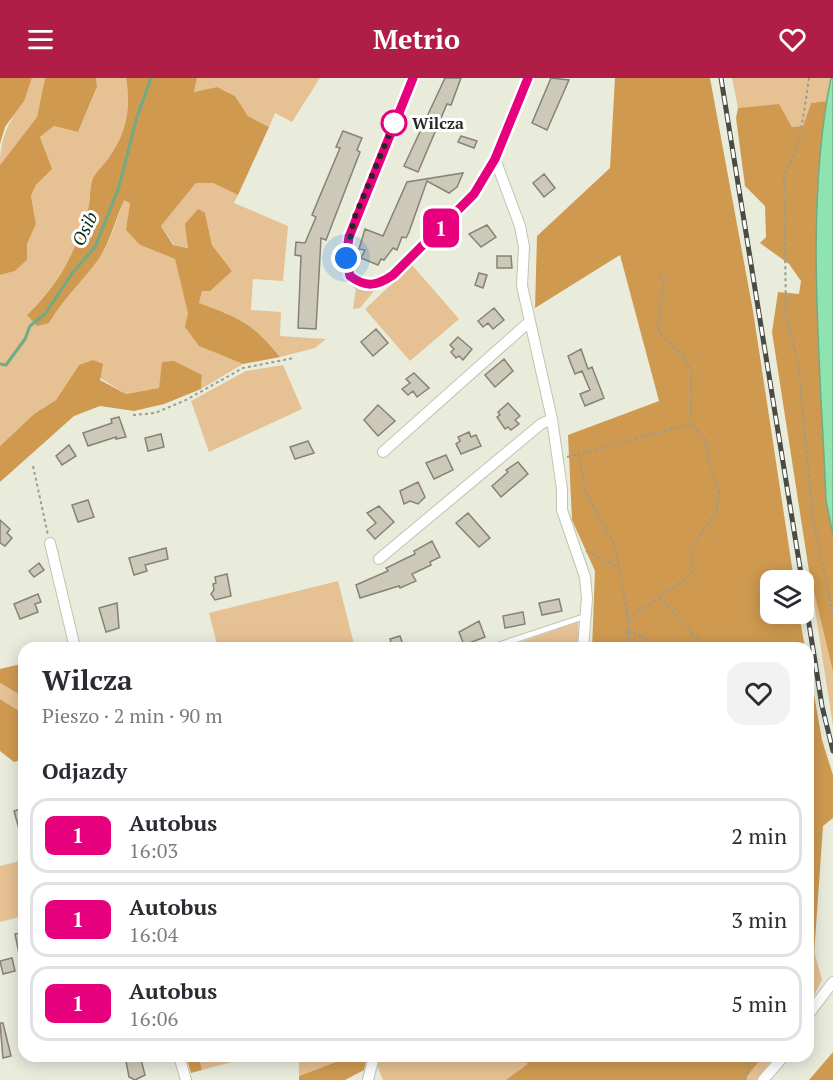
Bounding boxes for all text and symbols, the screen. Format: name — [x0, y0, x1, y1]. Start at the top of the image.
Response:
text: Metrio — [373, 21, 460, 57]
icon: menu — [24, 23, 57, 56]
icon: heart — [776, 23, 809, 56]
marker: Wilcza — [381, 110, 407, 136]
place label: Wilcza — [412, 112, 464, 134]
water label: Osib — [66, 207, 103, 250]
line badge: 1 — [422, 208, 460, 248]
text: 1 — [435, 214, 447, 242]
your location — [331, 243, 361, 273]
map controls — [760, 570, 814, 624]
button: layers — [760, 570, 814, 624]
text: Wilcza — [42, 661, 133, 698]
button: heart — [727, 662, 790, 725]
text: Pieszo · 2 min · 90 m — [42, 702, 222, 729]
text: Odjazdy — [42, 756, 127, 785]
text: Autobus — [129, 808, 217, 837]
text: 1 — [72, 821, 84, 849]
text: 2 min — [731, 821, 787, 850]
text: 16:03 — [129, 837, 178, 864]
text: Autobus — [129, 892, 217, 921]
text: 1 — [72, 905, 84, 933]
text: 3 min — [731, 905, 787, 934]
text: 16:04 — [129, 921, 178, 948]
text: Autobus — [129, 976, 217, 1005]
text: 1 — [72, 989, 84, 1017]
text: 5 min — [731, 989, 787, 1018]
text: 16:06 — [129, 1005, 178, 1032]

